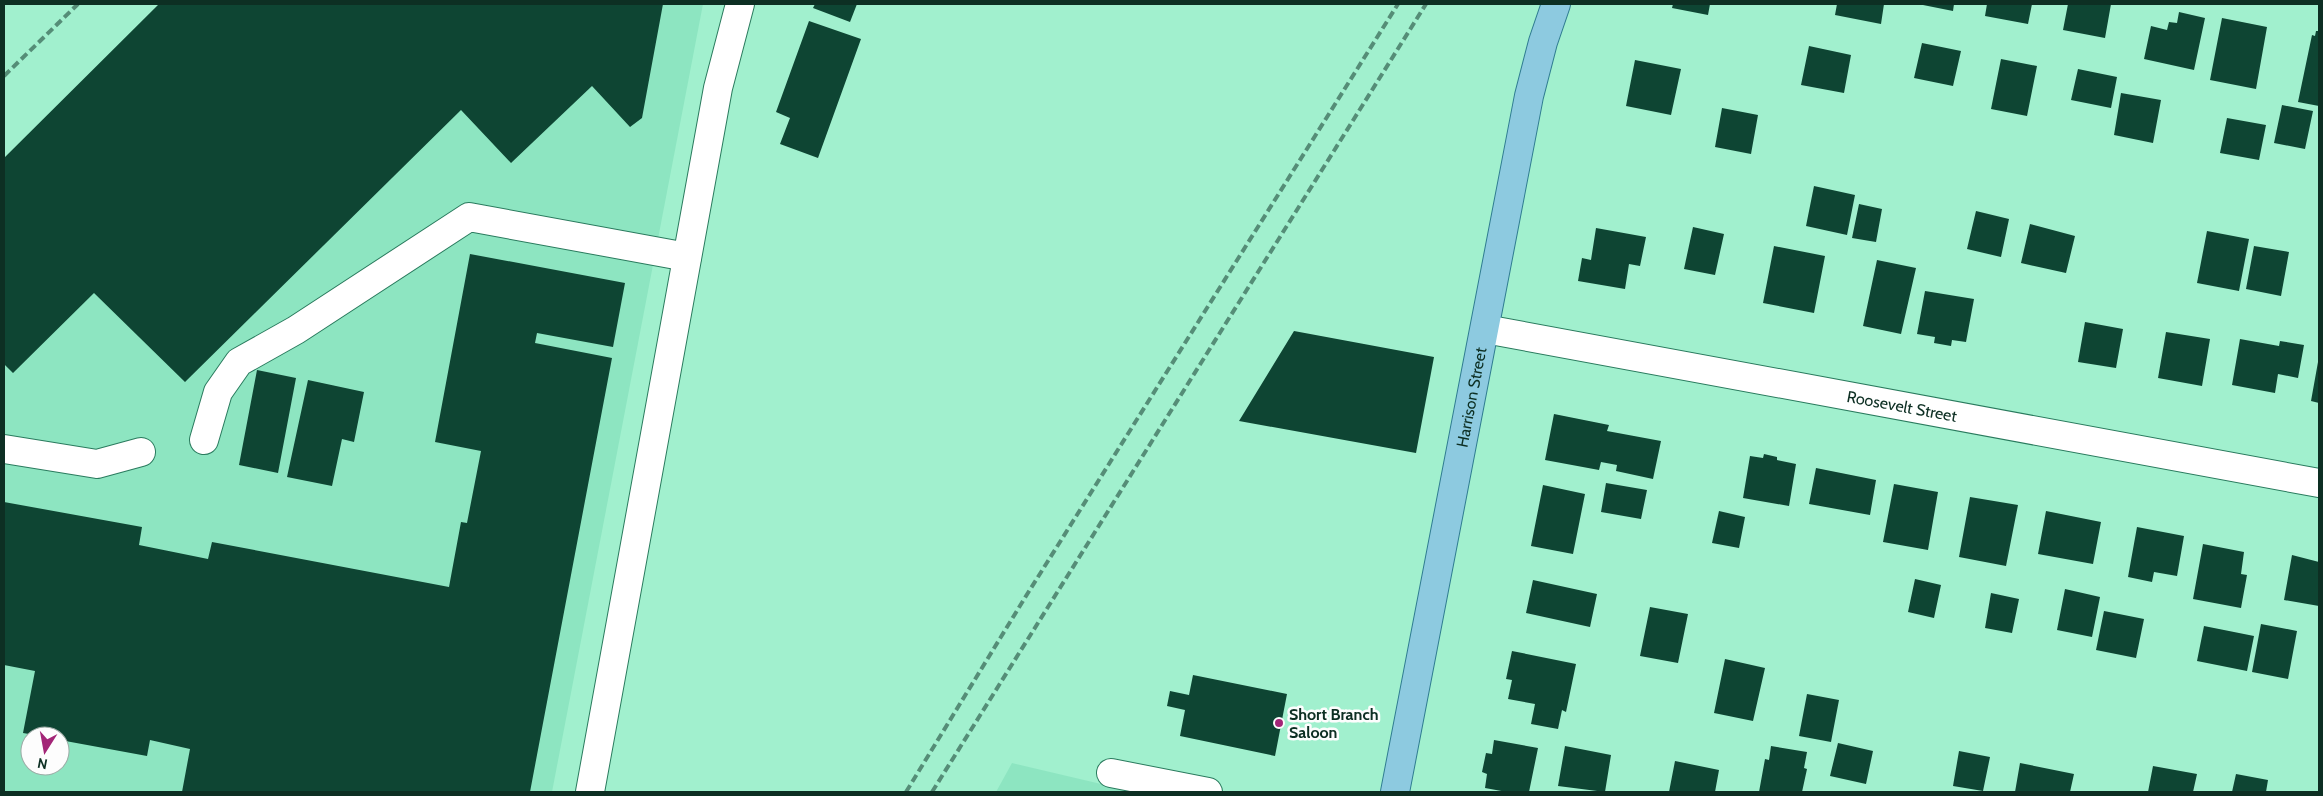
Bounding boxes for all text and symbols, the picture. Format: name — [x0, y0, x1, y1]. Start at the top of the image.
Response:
street label: Harrison Street — [1452, 345, 1490, 449]
street label: Roosevelt Street — [1845, 387, 1959, 426]
place label: Short Branch Saloon — [1289, 705, 1379, 742]
marker: Short Branch Saloon — [1273, 717, 1285, 729]
north arrow — [20, 726, 70, 776]
text: N — [36, 754, 49, 774]

